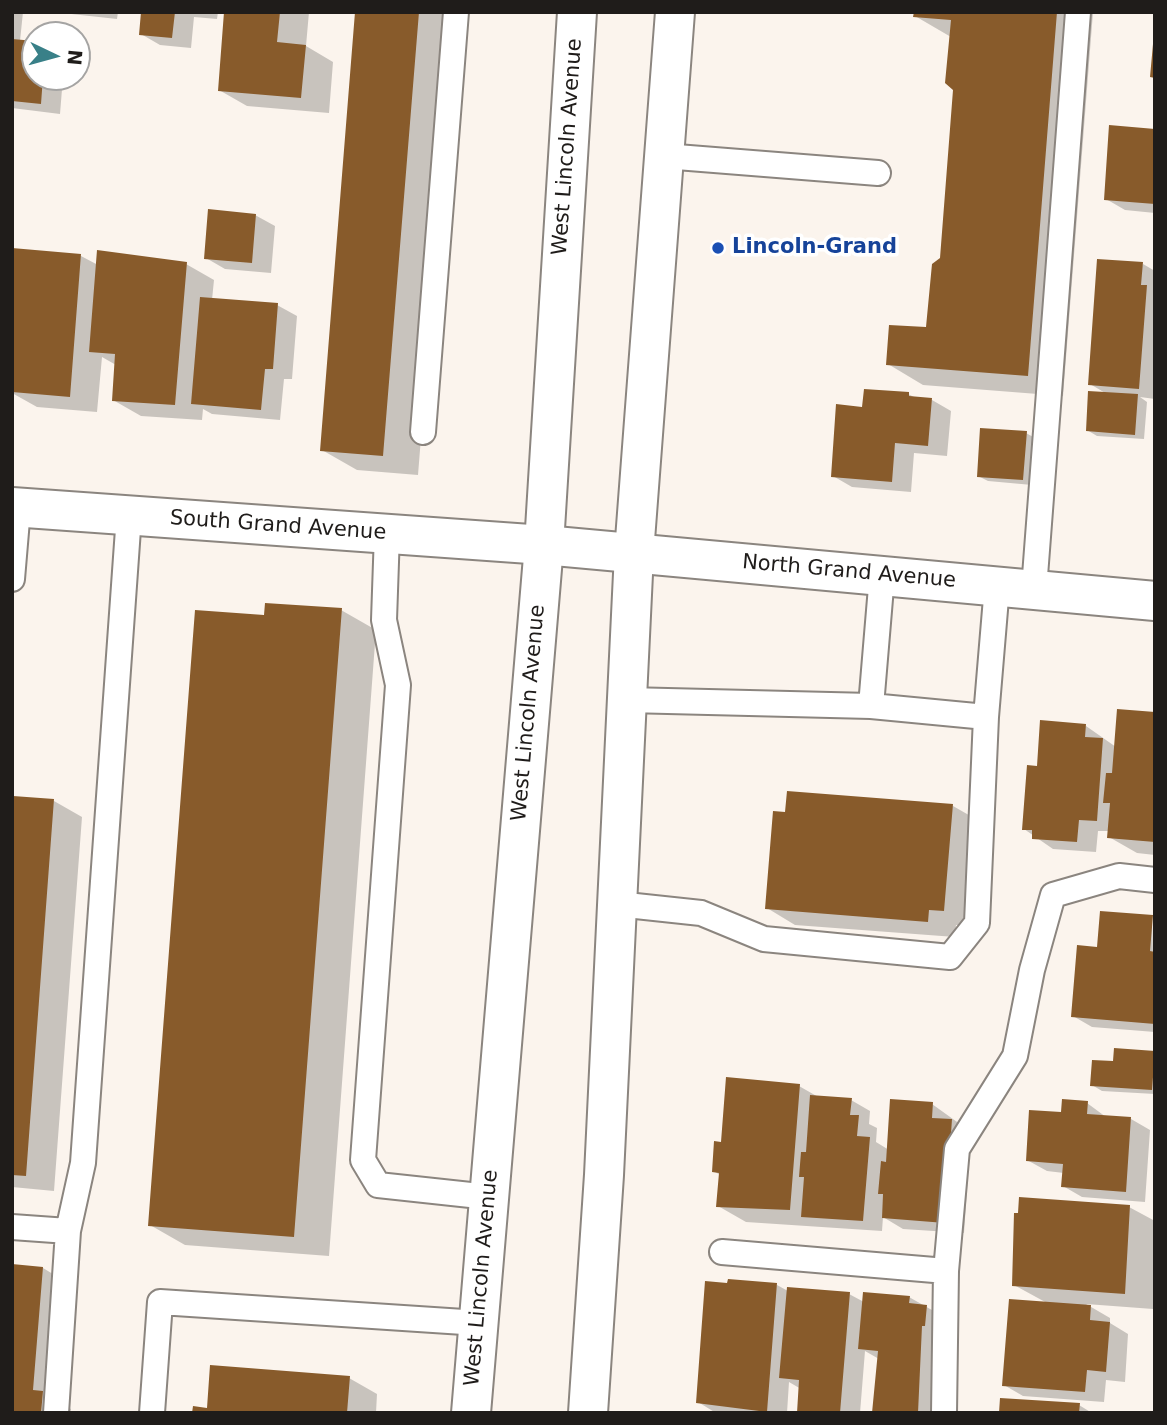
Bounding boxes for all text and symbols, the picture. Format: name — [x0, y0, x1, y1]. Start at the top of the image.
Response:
north arrow — [21, 21, 91, 91]
street label: West Lincoln Avenue — [548, 38, 588, 256]
text: N — [63, 49, 87, 67]
place label: Lincoln-Grand — [732, 235, 897, 261]
marker: Lincoln-Grand — [710, 240, 726, 256]
street label: South Grand Avenue — [169, 506, 387, 546]
street label: North Grand Avenue — [741, 550, 957, 594]
street label: West Lincoln Avenue — [507, 604, 551, 822]
street label: West Lincoln Avenue — [460, 1169, 504, 1387]

